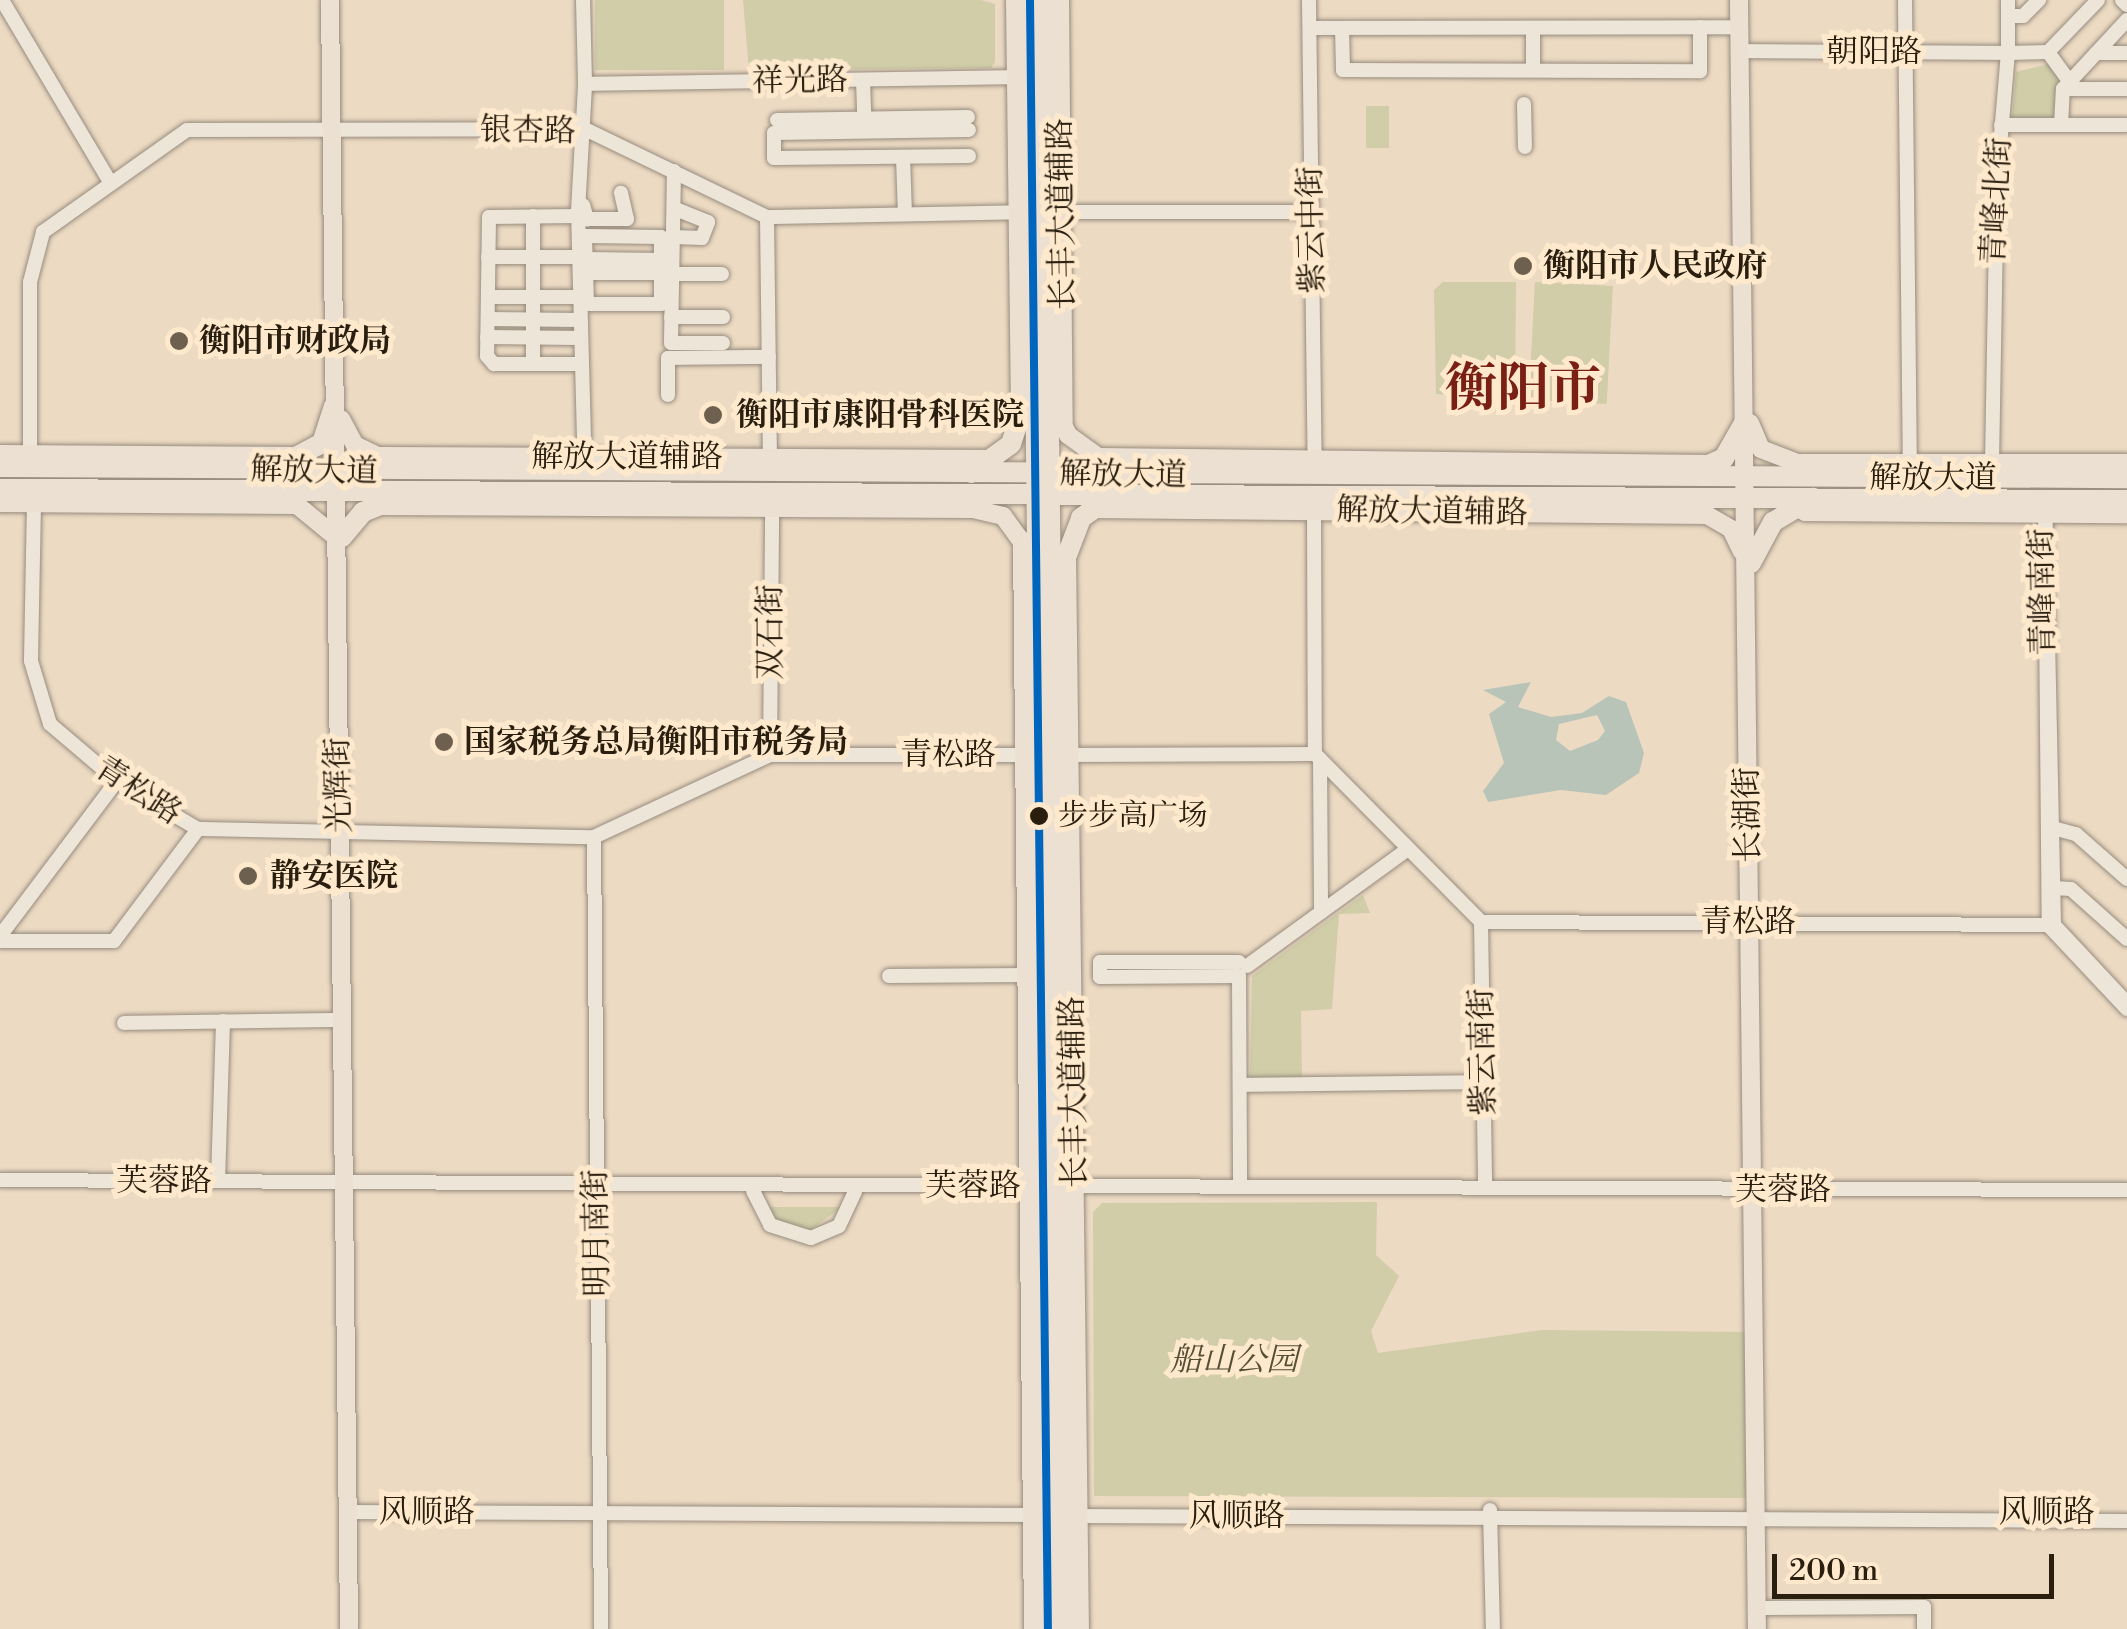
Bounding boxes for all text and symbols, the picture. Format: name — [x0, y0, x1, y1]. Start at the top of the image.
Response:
street label: 朝阳路 — [1826, 33, 1922, 71]
street label: 祥光路 — [752, 61, 848, 101]
street label: 银杏路 — [480, 111, 576, 151]
street label: 长丰大道辅路 — [1041, 118, 1083, 310]
street label: 青峰北街 — [1974, 136, 2020, 266]
street label: 紫云中街 — [1292, 166, 1332, 294]
place label: 衡阳市人民政府 — [1543, 247, 1767, 285]
marker: 衡阳市人民政府 — [1512, 255, 1534, 277]
place label: 衡阳市财政局 — [199, 322, 391, 360]
marker: 衡阳市财政局 — [168, 330, 190, 352]
district label: 衡阳市 — [1445, 359, 1601, 421]
place label: 衡阳市康阳骨科医院 — [736, 396, 1024, 434]
marker: 衡阳市康阳骨科医院 — [700, 402, 726, 428]
street label: 解放大道辅路 — [531, 438, 723, 476]
street label: 解放大道 — [250, 451, 378, 491]
street label: 解放大道 — [1059, 455, 1187, 495]
street label: 解放大道 — [1869, 459, 1997, 497]
street label: 解放大道辅路 — [1336, 491, 1528, 533]
street label: 青峰南街 — [2023, 528, 2063, 656]
street label: 双石街 — [752, 584, 790, 680]
place label: 国家税务总局衡阳市税务局 — [464, 723, 848, 761]
marker: 国家税务总局衡阳市税务局 — [433, 731, 455, 753]
street label: 青松路 — [900, 736, 996, 774]
street label: 光辉街 — [319, 737, 359, 833]
street label: 青松路 — [87, 749, 189, 833]
street label: 长湖街 — [1728, 767, 1768, 863]
place label: 步步高广场 — [1058, 798, 1208, 834]
marker: 步步高广场 — [1029, 806, 1049, 826]
place label: 静安医院 — [270, 857, 398, 895]
marker: 静安医院 — [235, 863, 261, 889]
street label: 青松路 — [1700, 903, 1796, 941]
street label: 紫云南街 — [1463, 988, 1503, 1116]
street label: 长丰大道辅路 — [1053, 996, 1095, 1188]
street label: 芙蓉路 — [116, 1162, 212, 1200]
street label: 芙蓉路 — [925, 1167, 1021, 1205]
street label: 明月南街 — [577, 1169, 617, 1297]
street label: 芙蓉路 — [1735, 1171, 1831, 1209]
park label: 船山公园 — [1170, 1341, 1298, 1379]
street label: 风顺路 — [379, 1493, 475, 1531]
street label: 风顺路 — [1999, 1493, 2095, 1531]
street label: 风顺路 — [1189, 1497, 1285, 1535]
scale bar — [1777, 1534, 2060, 1596]
text: 200 m — [1789, 1552, 1878, 1590]

